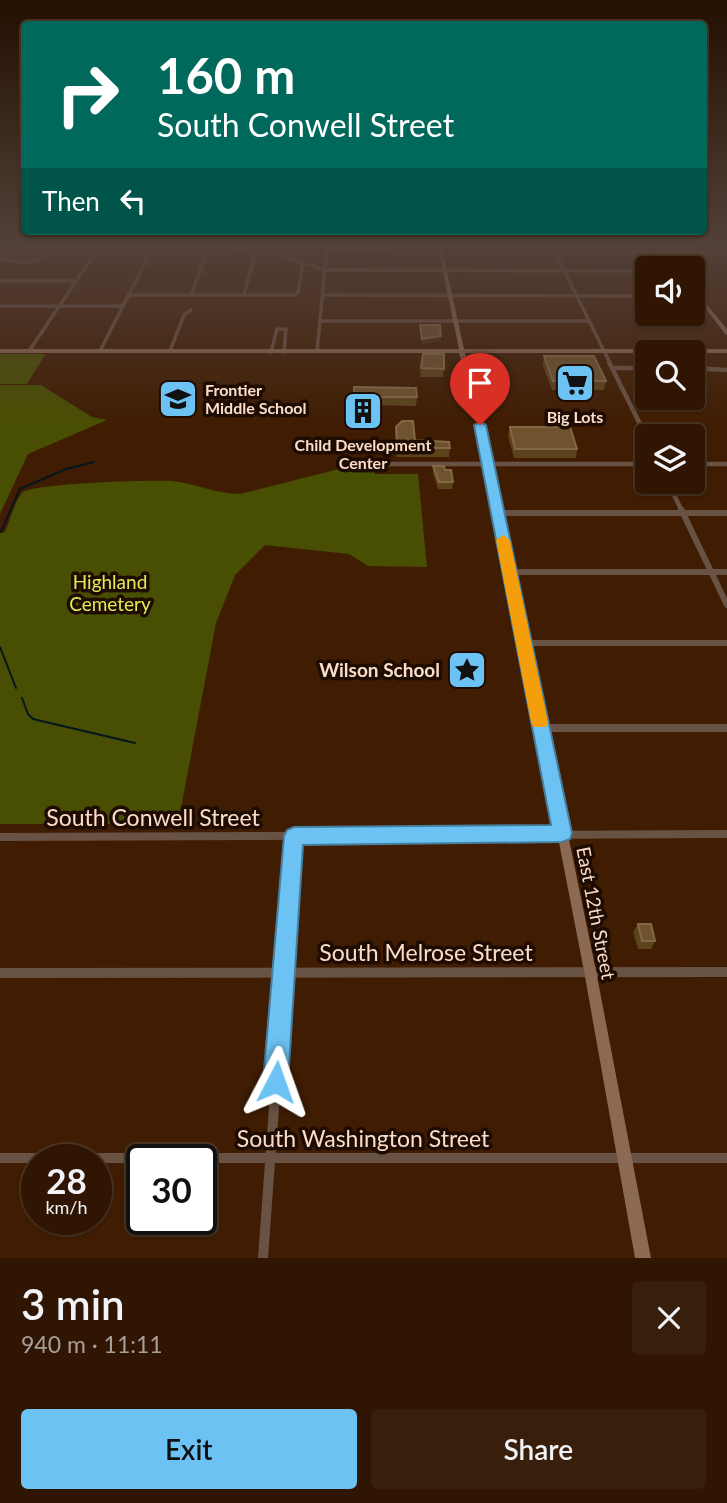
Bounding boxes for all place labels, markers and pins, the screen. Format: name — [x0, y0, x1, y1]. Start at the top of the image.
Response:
pin — [450, 353, 510, 425]
supermarket icon: Big Lots — [554, 362, 596, 404]
school or university icon: Frontier Middle School — [157, 378, 199, 420]
place label: Frontier Middle School — [205, 380, 307, 417]
building icon: Child Development Center — [342, 390, 384, 432]
place label: Big Lots — [547, 407, 603, 426]
place label: Child Development Center — [295, 435, 431, 472]
place icon: Wilson School — [446, 649, 488, 691]
place label: Wilson School — [319, 658, 440, 681]

